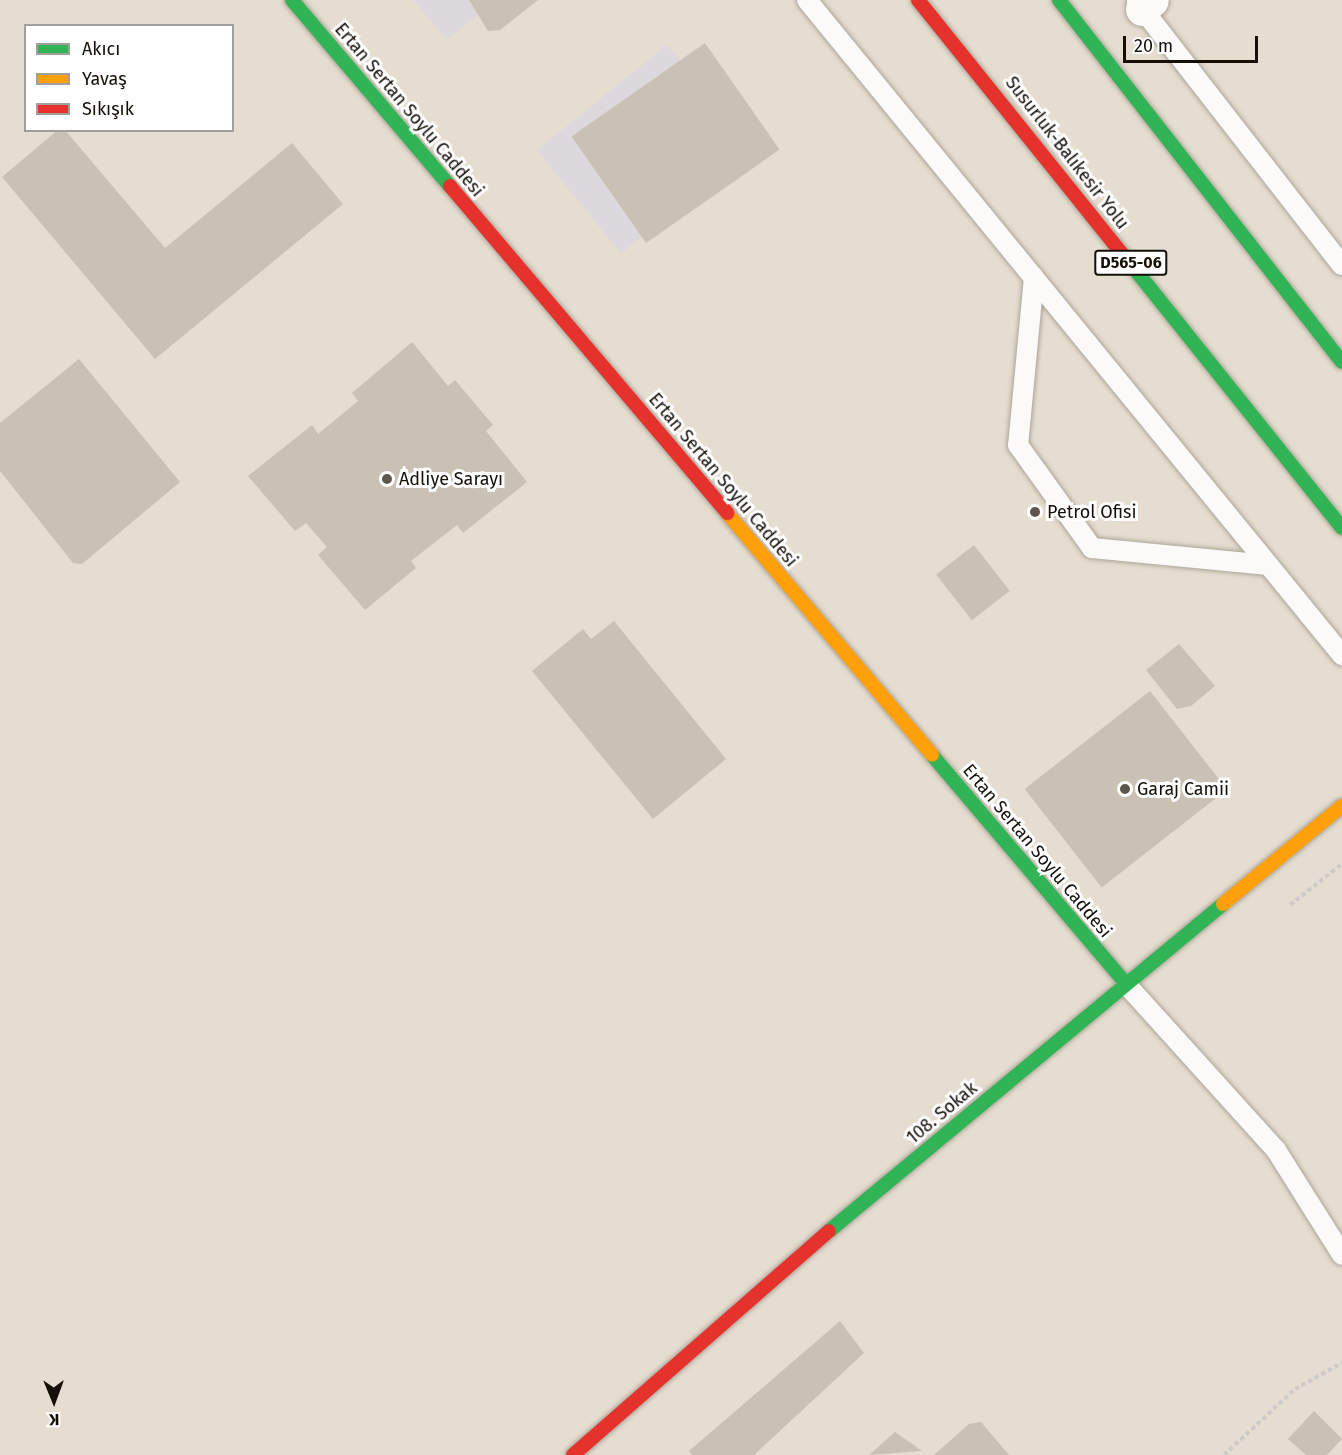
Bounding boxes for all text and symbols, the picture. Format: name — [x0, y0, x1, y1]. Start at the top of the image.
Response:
street label: Ertan Sertan Soylu Caddesi — [330, 19, 488, 201]
legend — [24, 24, 234, 132]
scale bar — [1126, 24, 1261, 62]
text: 20 m — [1134, 35, 1173, 57]
text: Akıcı — [82, 38, 120, 60]
text: Yavaş — [82, 68, 127, 90]
street label: Susurluk-Balıkesir Yolu — [1001, 72, 1133, 234]
text: Sıkışık — [82, 98, 134, 120]
road number: D565-06 — [1094, 250, 1168, 276]
street label: Ertan Sertan Soylu Caddesi — [644, 389, 802, 571]
place label: Adliye Sarayı — [399, 468, 503, 490]
marker: Adliye Sarayı — [380, 472, 394, 486]
place label: Petrol Ofisi — [1047, 501, 1136, 523]
marker: Petrol Ofisi — [1028, 505, 1042, 519]
street label: Ertan Sertan Soylu Caddesi — [958, 760, 1116, 942]
place label: Garaj Camii — [1137, 778, 1229, 800]
marker: Garaj Camii — [1118, 782, 1132, 796]
street label: 108. Sokak — [902, 1077, 982, 1149]
north arrow — [24, 1371, 84, 1431]
text: K — [49, 1410, 60, 1429]

